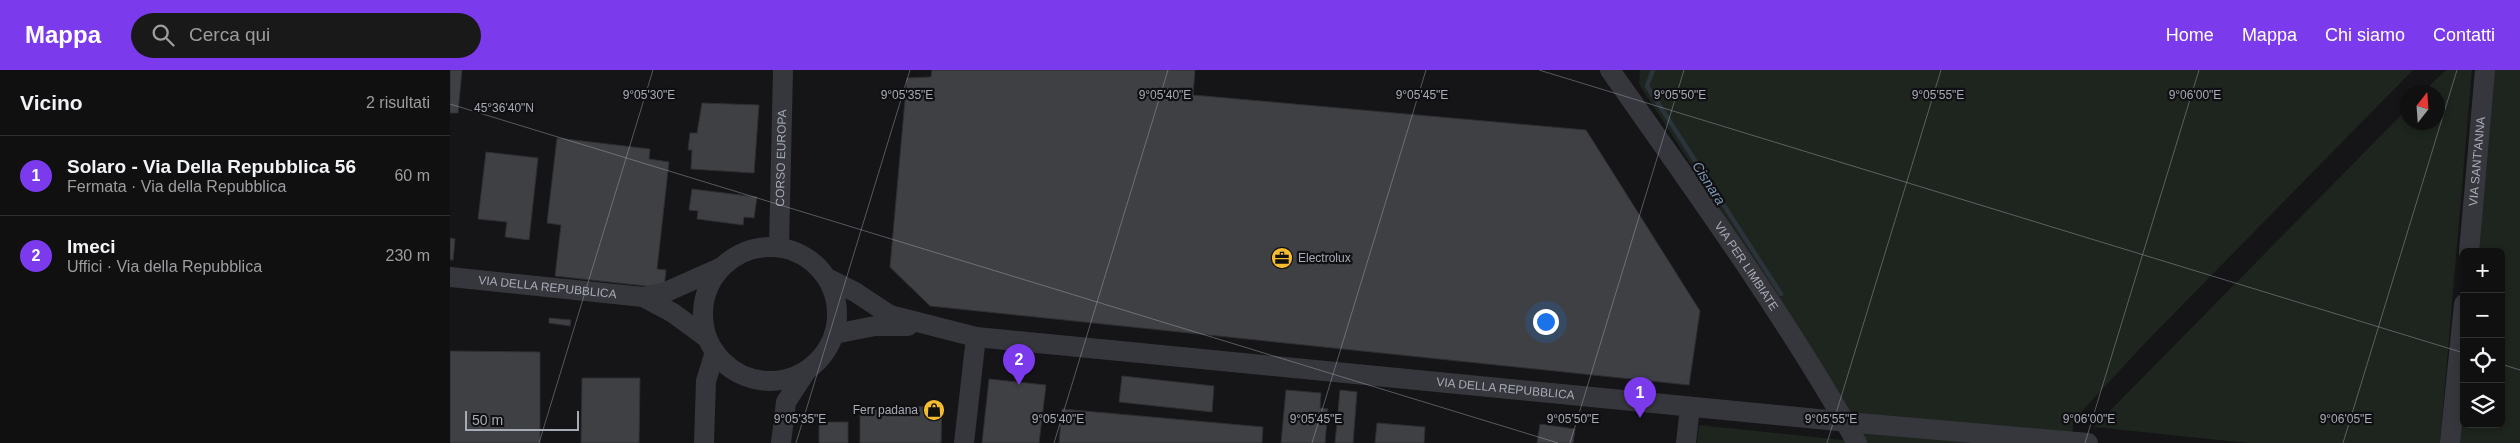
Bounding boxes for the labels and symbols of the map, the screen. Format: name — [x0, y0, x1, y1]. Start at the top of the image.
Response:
north arrow — [2400, 85, 2445, 130]
text: 9°05'30"E — [623, 88, 675, 102]
text: 9°05'35"E — [881, 88, 933, 102]
text: 9°05'40"E — [1139, 88, 1191, 102]
text: 9°05'45"E — [1396, 88, 1448, 102]
text: 9°05'50"E — [1654, 88, 1706, 102]
text: 9°05'55"E — [1912, 88, 1964, 102]
text: 9°06'00"E — [2169, 88, 2221, 102]
text: 45°36'40"N — [474, 101, 534, 115]
street label: CORSO EUROPA — [773, 109, 789, 207]
street label: VIA SANT'ANNA — [2466, 116, 2488, 207]
water label: Cisnara — [1689, 158, 1729, 208]
street label: VIA PER LIMBIATE — [1712, 219, 1781, 313]
office icon: Electrolux — [1270, 246, 1294, 270]
place label: Electrolux — [1298, 251, 1351, 265]
street label: VIA DELLA REPUBBLICA — [478, 273, 617, 301]
your location — [1533, 309, 1559, 335]
pin: 2 — [1003, 344, 1035, 385]
street label: VIA DELLA REPUBBLICA — [1436, 375, 1575, 402]
pin: 1 — [1624, 377, 1656, 418]
shop icon: Ferr padana — [922, 398, 946, 422]
place label: Ferr padana — [853, 403, 918, 417]
scale bar — [465, 408, 579, 431]
text: 9°05'35"E — [774, 412, 826, 426]
text: 9°05'40"E — [1032, 412, 1084, 426]
text: 9°05'45"E — [1290, 412, 1342, 426]
text: 9°05'50"E — [1547, 412, 1599, 426]
text: 9°05'55"E — [1805, 412, 1857, 426]
text: 9°06'00"E — [2063, 412, 2115, 426]
text: 9°06'05"E — [2320, 412, 2372, 426]

